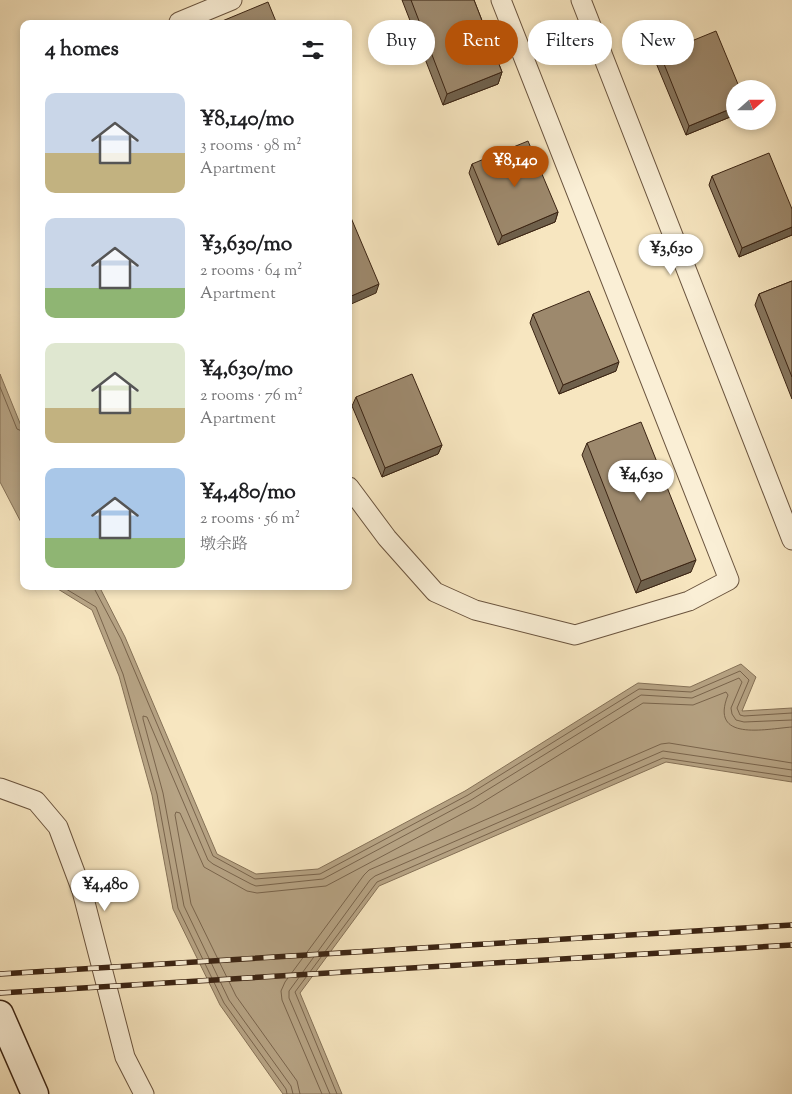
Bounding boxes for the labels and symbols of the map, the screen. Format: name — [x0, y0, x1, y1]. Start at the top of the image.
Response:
north arrow — [726, 80, 776, 130]
pin: ¥8,140 — [474, 146, 556, 188]
pin: ¥3,630 — [630, 234, 712, 276]
pin: ¥4,630 — [600, 460, 682, 502]
pin: ¥4,480 — [64, 870, 146, 912]

